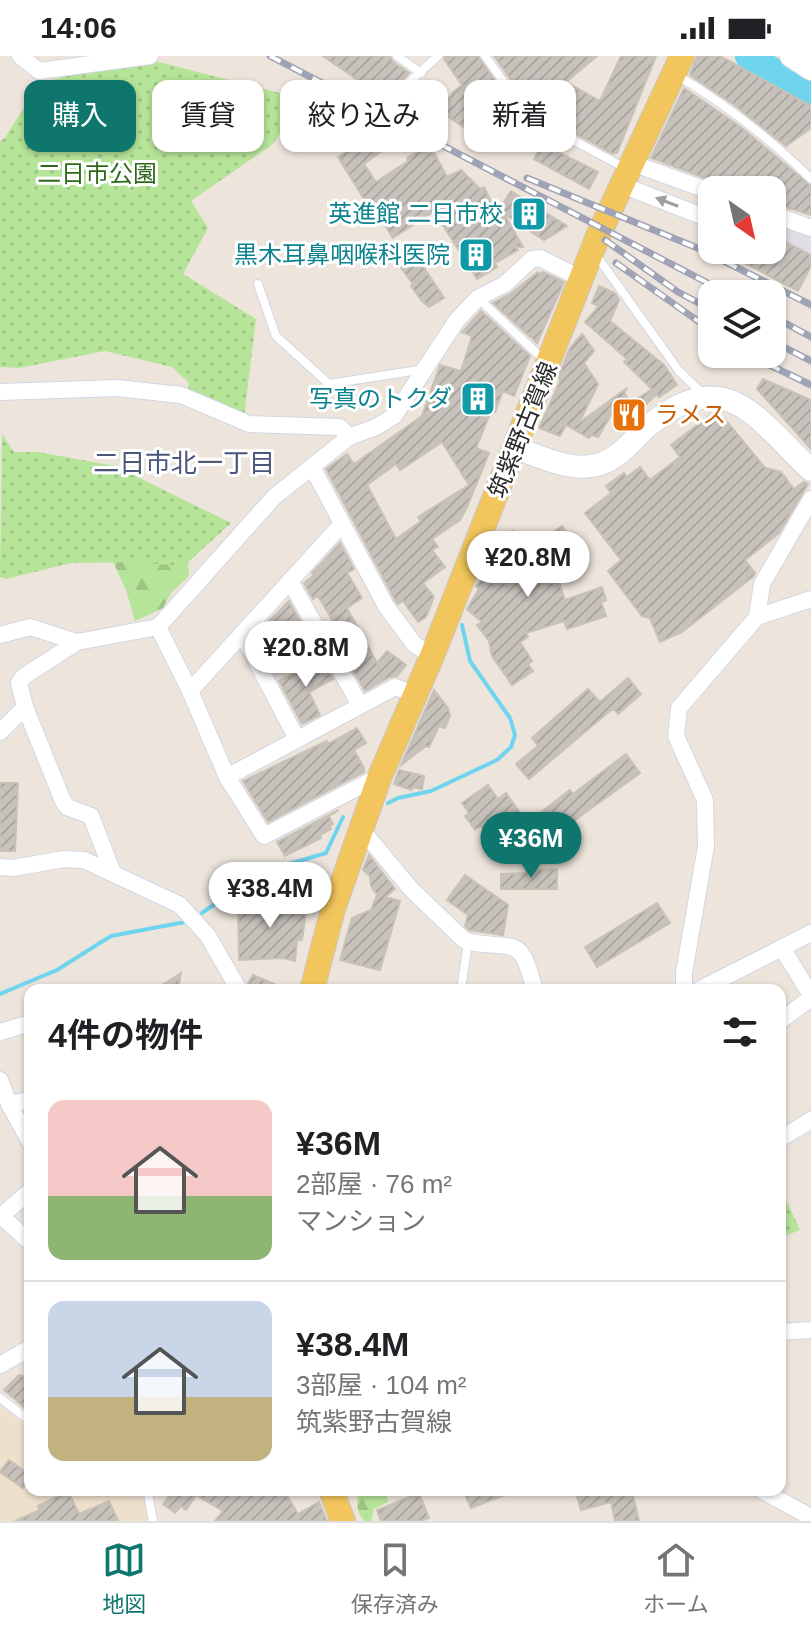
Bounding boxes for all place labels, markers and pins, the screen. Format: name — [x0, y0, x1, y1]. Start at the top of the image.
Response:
building icon: 英進館 二日市校 — [510, 195, 548, 233]
place label: 英進館 二日市校 — [328, 200, 503, 227]
building icon: 黒木耳鼻咽喉科医院 — [457, 236, 495, 274]
place label: 黒木耳鼻咽喉科医院 — [234, 241, 450, 268]
building icon: 写真のトクダ — [459, 380, 497, 418]
place label: 写真のトクダ — [309, 385, 452, 412]
restaurant icon: ラメス — [610, 396, 648, 434]
place label: ラメス — [655, 401, 726, 428]
pin: ¥20.8M — [463, 531, 593, 599]
pin: ¥20.8M — [241, 621, 371, 689]
pin: ¥36M — [484, 812, 578, 880]
pin: ¥38.4M — [205, 862, 335, 930]

